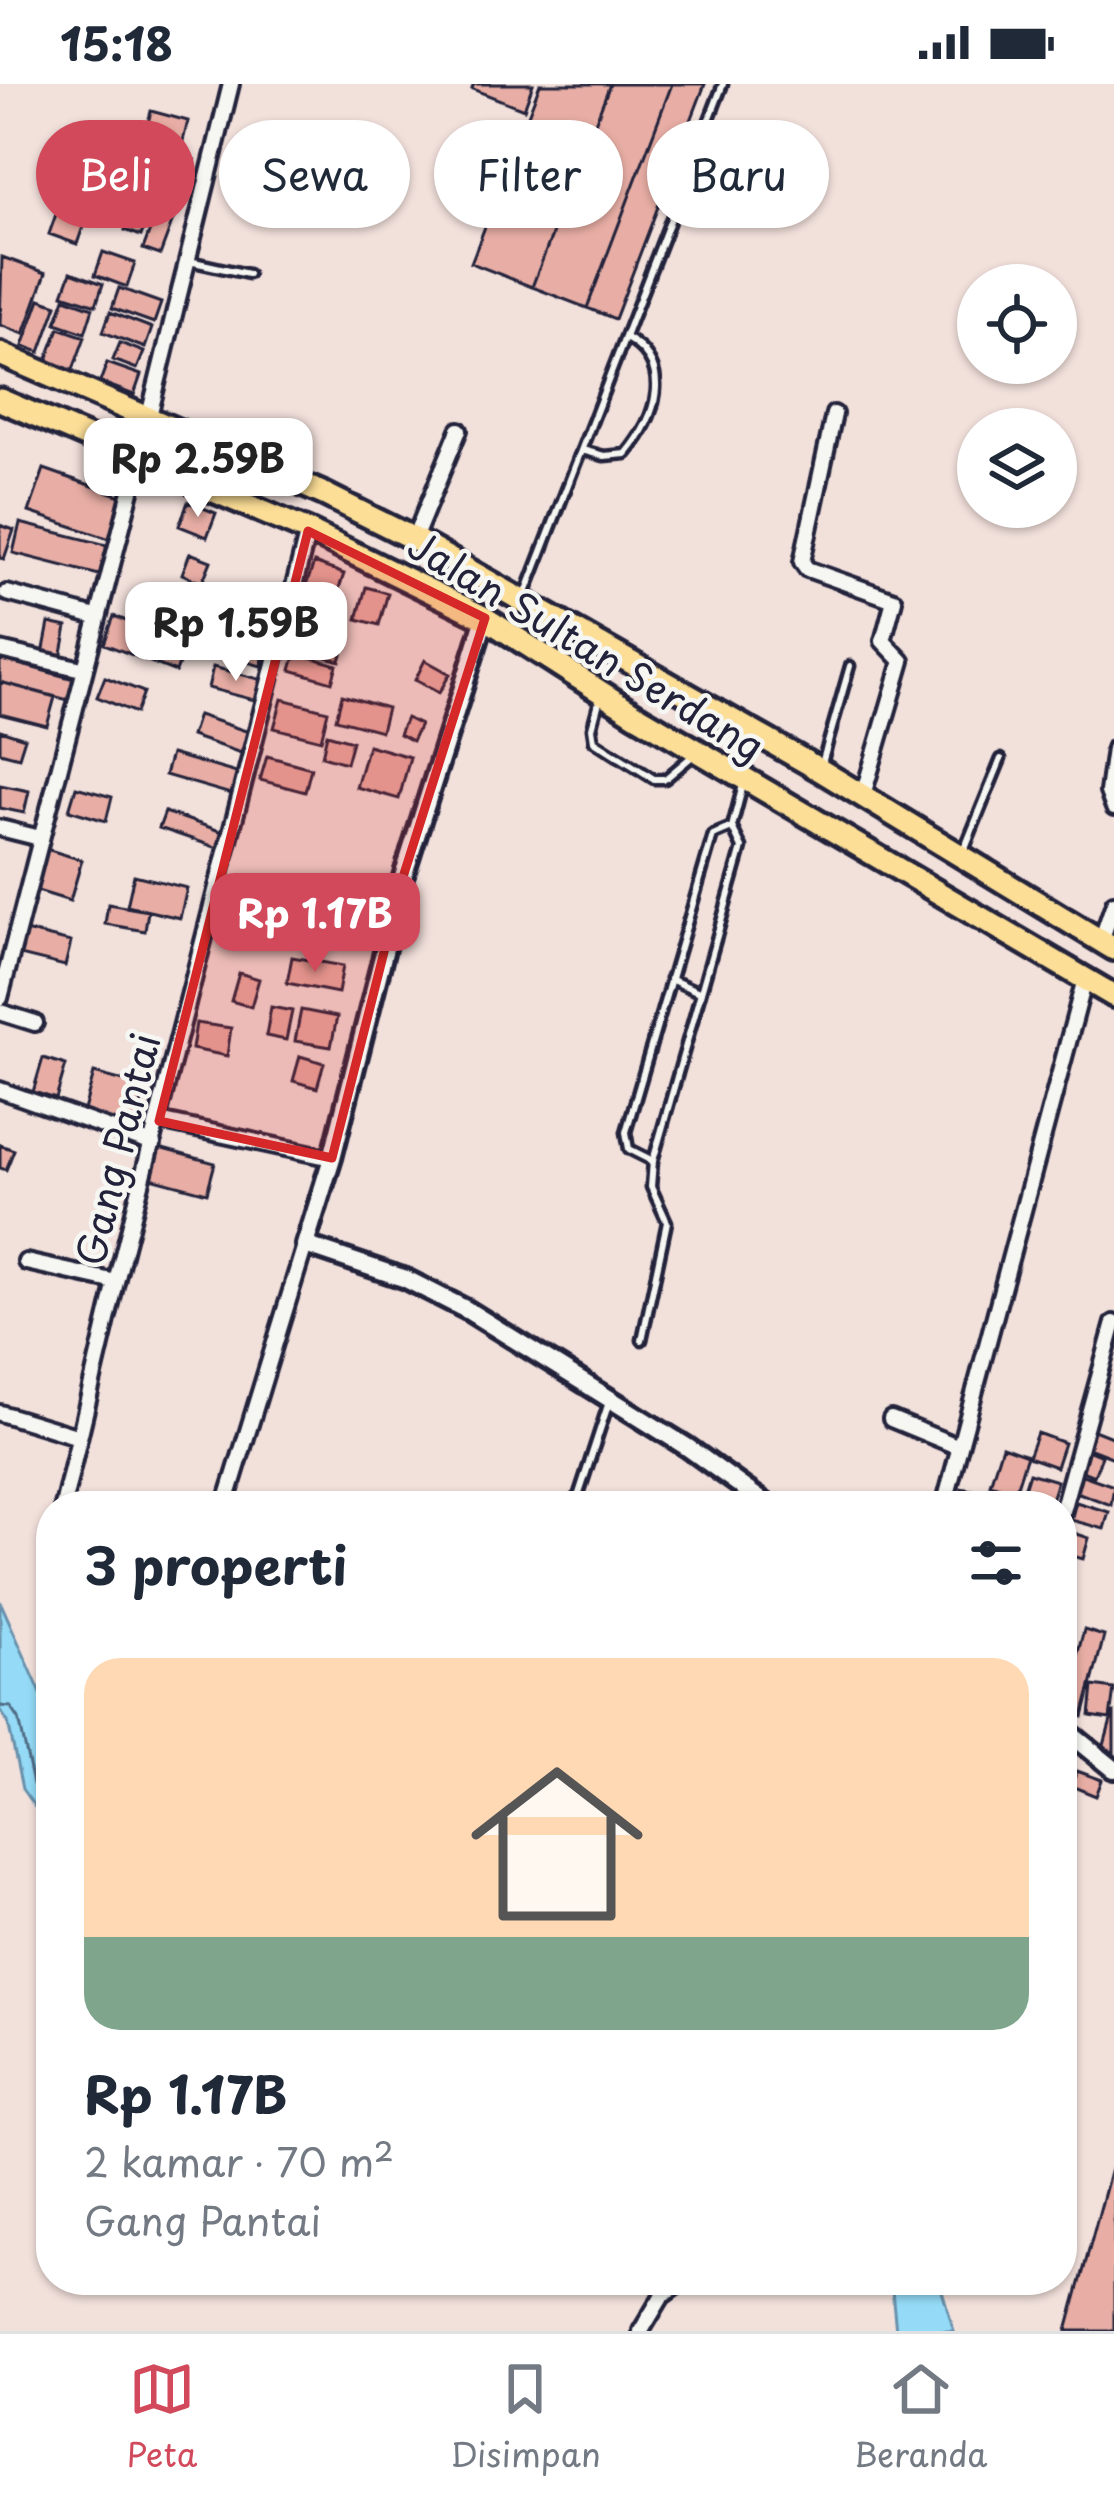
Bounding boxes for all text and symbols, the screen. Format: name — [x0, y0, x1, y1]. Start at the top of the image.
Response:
text: 15:18 — [60, 8, 173, 76]
chip: Beli — [36, 120, 195, 228]
chip: Sewa — [219, 120, 410, 228]
chip: Filter — [434, 120, 623, 228]
chip: Baru — [647, 120, 829, 228]
map controls — [957, 264, 1077, 528]
button: locate — [957, 264, 1077, 384]
button: layers — [957, 408, 1077, 528]
pin: Rp 2.59B — [74, 418, 322, 520]
text: Rp 2.59B — [111, 427, 285, 486]
street label: Jalan Sultan Serdang — [398, 514, 776, 774]
pin: Rp 1.59B — [112, 582, 360, 684]
text: Rp 1.59B — [152, 591, 320, 650]
pin: Rp 1.17B — [191, 873, 439, 975]
text: Rp 1.17B — [237, 882, 393, 941]
street label: Gang Pantai — [59, 1027, 173, 1271]
text: 3 properti — [84, 1525, 347, 1602]
icon: filters — [963, 1530, 1029, 1596]
icon: home — [449, 1736, 665, 1952]
text: Rp 1.17B — [84, 2054, 288, 2131]
text: 2 kamar · 70 m² — [84, 2131, 394, 2190]
text: Gang Pantai — [84, 2190, 321, 2249]
tab: Peta — [126, 2356, 197, 2478]
tab: Disimpan — [450, 2356, 601, 2478]
tab: Beranda — [854, 2356, 988, 2478]

